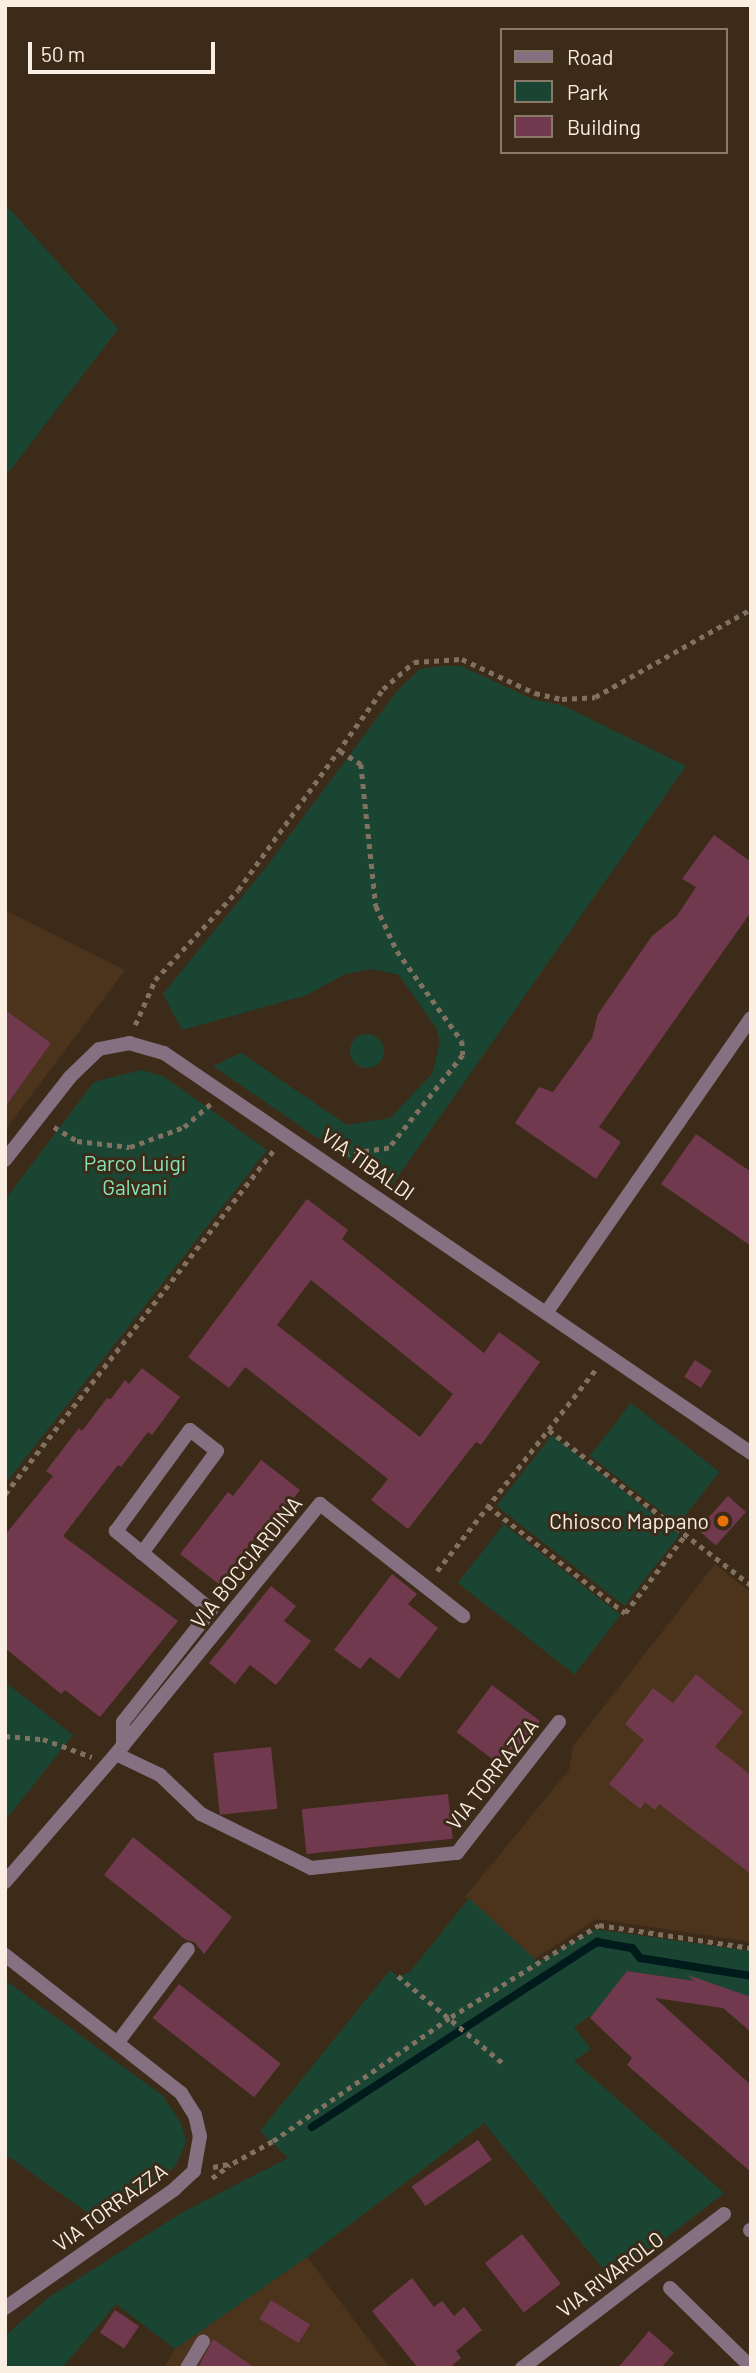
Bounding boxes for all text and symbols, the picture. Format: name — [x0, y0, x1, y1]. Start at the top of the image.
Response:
scale bar — [32, 28, 219, 72]
legend — [500, 28, 728, 154]
text: 50 m — [41, 41, 85, 66]
text: Road — [567, 44, 613, 69]
text: Park — [567, 79, 608, 104]
text: Building — [567, 114, 641, 139]
street label: VIA TIBALDI — [317, 1123, 419, 1205]
park label: Parco Luigi Galvani — [84, 1150, 186, 1200]
street label: VIA BOCCIARDINA — [185, 1491, 307, 1633]
place label: Chiosco Mappano — [549, 1508, 709, 1534]
marker: Chiosco Mappano — [715, 1513, 731, 1529]
street label: VIA TORRAZZA — [441, 1713, 543, 1835]
street label: VIA TORRAZZA — [48, 2157, 172, 2257]
street label: VIA RIVAROLO — [552, 2226, 668, 2322]

